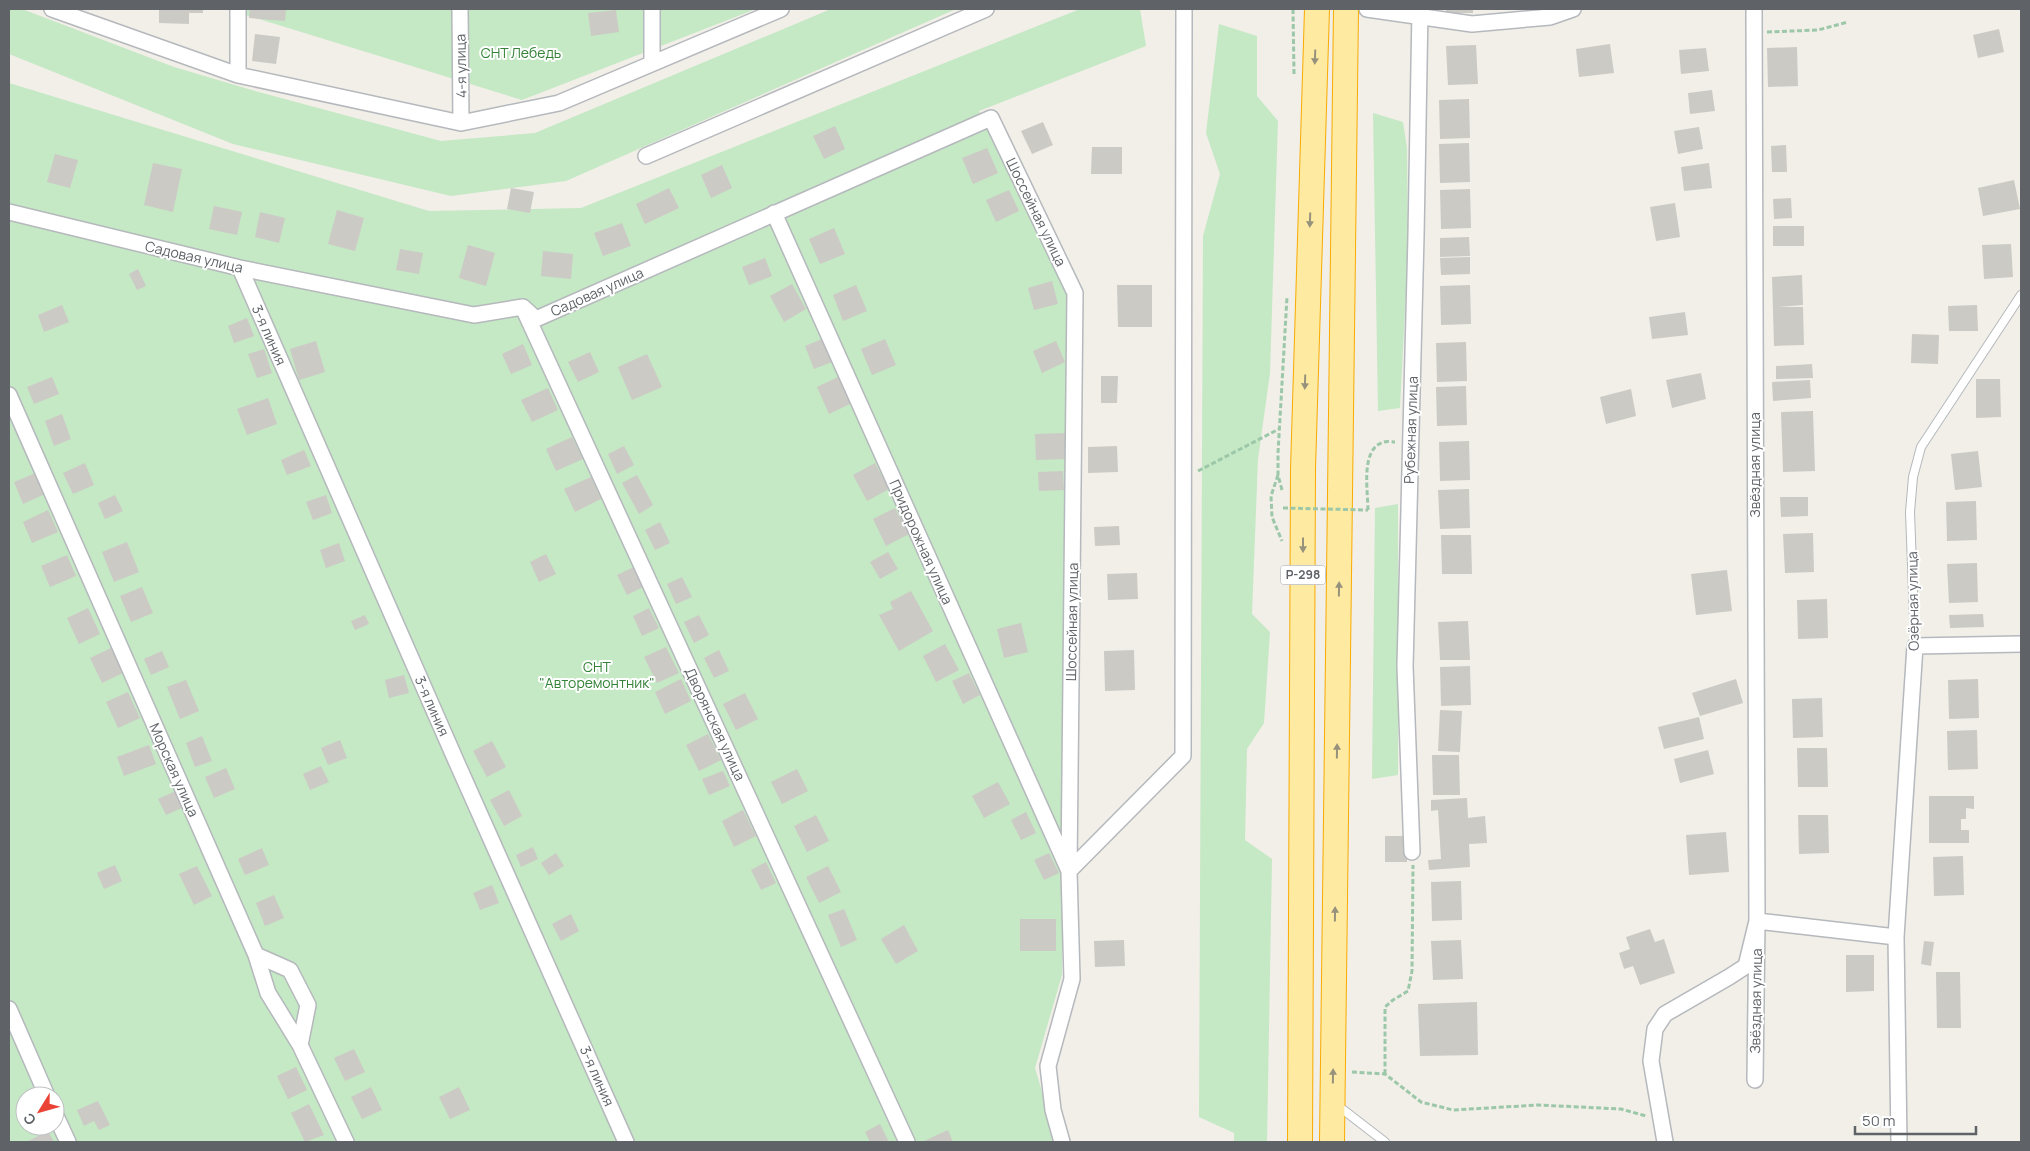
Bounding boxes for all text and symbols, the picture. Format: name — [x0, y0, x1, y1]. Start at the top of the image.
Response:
street label: 4-я улица — [450, 34, 471, 98]
park label: СНТ Лебедь — [481, 43, 561, 62]
one-way arrow — [1311, 50, 1319, 66]
street label: Шоссейная улица — [1002, 154, 1071, 269]
one-way arrow — [1306, 212, 1314, 228]
street label: Садовая улица — [143, 236, 245, 277]
street label: Садовая улица — [547, 263, 646, 321]
street label: 3-я линия — [248, 302, 291, 368]
one-way arrow — [1301, 375, 1309, 391]
street label: Рубежная улица — [1399, 376, 1422, 484]
street label: Звёздная улица — [1745, 412, 1764, 518]
street label: Придорожная улица — [885, 476, 958, 607]
one-way arrow — [1299, 537, 1307, 553]
street label: Озёрная улица — [1902, 551, 1923, 651]
street label: Шоссейная улица — [1061, 563, 1082, 681]
road number: Р-298 — [1280, 566, 1326, 584]
one-way arrow — [1335, 580, 1343, 596]
park label: СНТ "Авторемонтник" — [539, 657, 655, 692]
street label: Дворянская улица — [681, 664, 750, 784]
street label: 3-я линия — [411, 673, 454, 739]
street label: Морская улица — [145, 720, 204, 820]
one-way arrow — [1333, 743, 1341, 759]
one-way arrow — [1331, 905, 1339, 921]
street label: Звёздная улица — [1745, 948, 1766, 1054]
street label: 3-я линия — [576, 1043, 619, 1109]
one-way arrow — [1329, 1068, 1337, 1084]
north arrow — [15, 1086, 65, 1136]
scale bar — [1855, 1104, 1976, 1136]
text: С — [19, 1109, 40, 1129]
text: 50 m — [1862, 1110, 1896, 1131]

